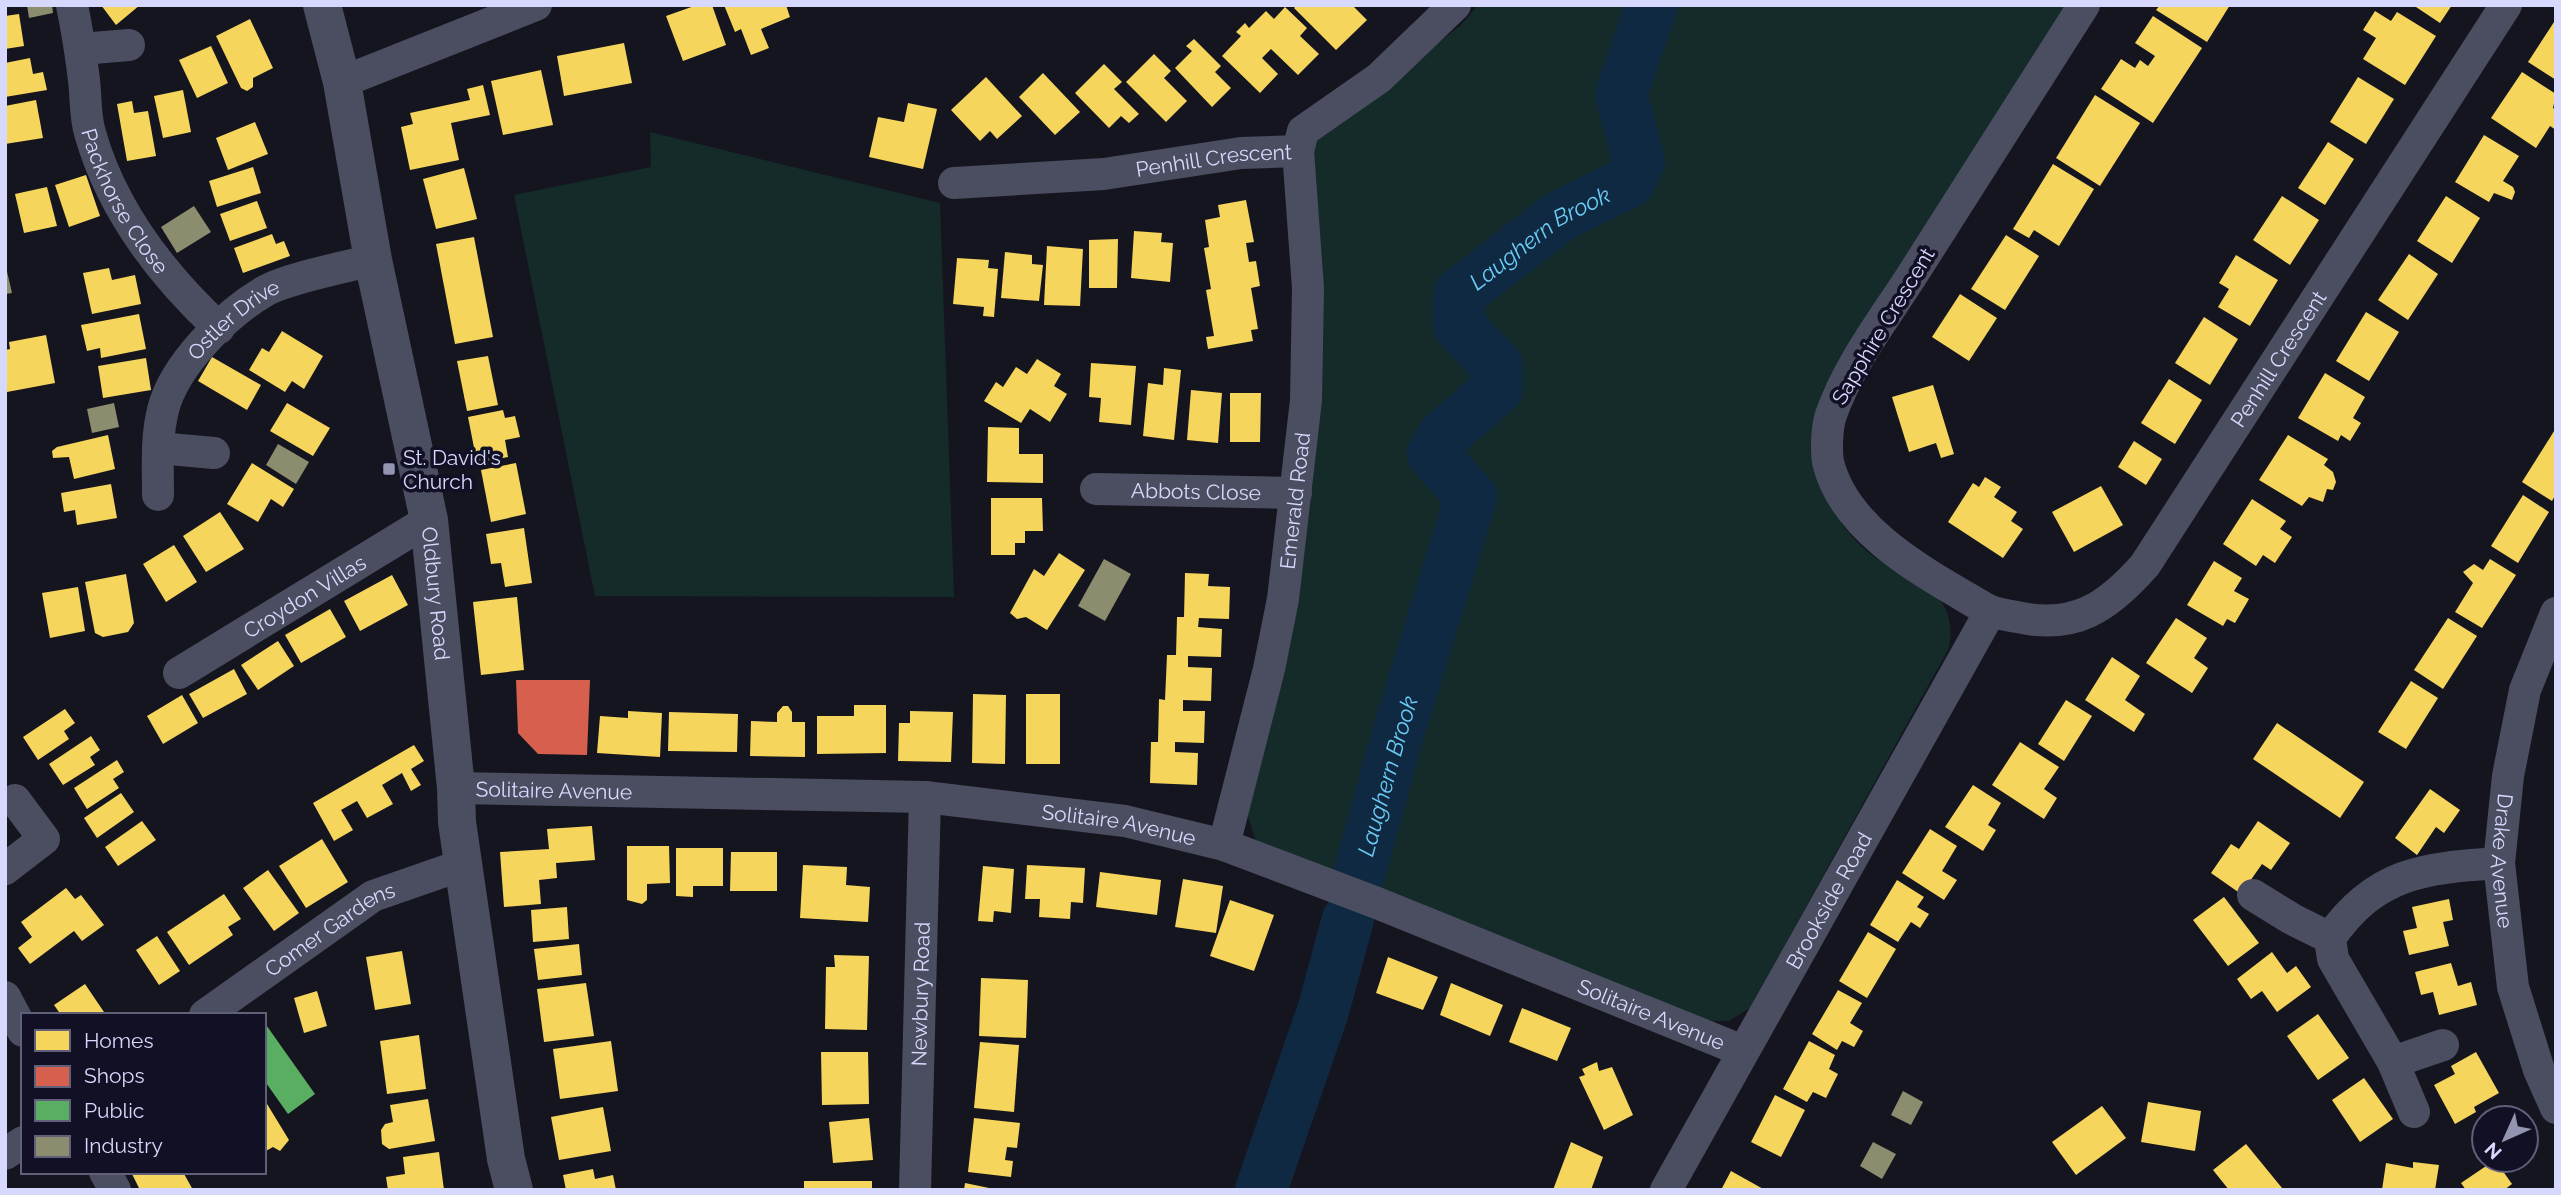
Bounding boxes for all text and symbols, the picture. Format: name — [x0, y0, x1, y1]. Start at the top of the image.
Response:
street label: Packhorse Close — [77, 125, 174, 279]
street label: Penhill Crescent — [1134, 139, 1292, 181]
water label: Laughern Brook — [1464, 180, 1614, 295]
street label: Sapphire Crescent — [1826, 243, 1940, 409]
street label: Ostler Drive — [182, 274, 283, 365]
street label: Penhill Crescent — [2225, 286, 2331, 432]
street label: Emerald Road — [1274, 431, 1315, 571]
place label: St. David's Church — [403, 445, 501, 494]
marker: St. David's Church — [381, 461, 397, 477]
street label: Abbots Close — [1131, 477, 1261, 505]
street label: Oldbury Road — [417, 526, 456, 661]
street label: Croydon Villas — [239, 549, 370, 643]
water label: Laughern Brook — [1351, 692, 1422, 859]
street label: Solitaire Avenue — [476, 776, 632, 804]
street label: Drake Avenue — [2486, 792, 2519, 929]
street label: Solitaire Avenue — [1040, 799, 1199, 850]
street label: Brookside Road — [1780, 828, 1877, 973]
street label: Comer Gardens — [260, 877, 398, 981]
street label: Newbury Road — [906, 921, 934, 1067]
street label: Solitaire Avenue — [1574, 973, 1729, 1055]
legend — [21, 1013, 266, 1174]
text: Homes — [84, 1028, 154, 1053]
text: Shops — [84, 1063, 145, 1088]
text: Public — [84, 1098, 144, 1123]
north arrow — [2470, 1104, 2540, 1174]
text: Industry — [84, 1133, 163, 1158]
text: N — [2480, 1138, 2506, 1164]

